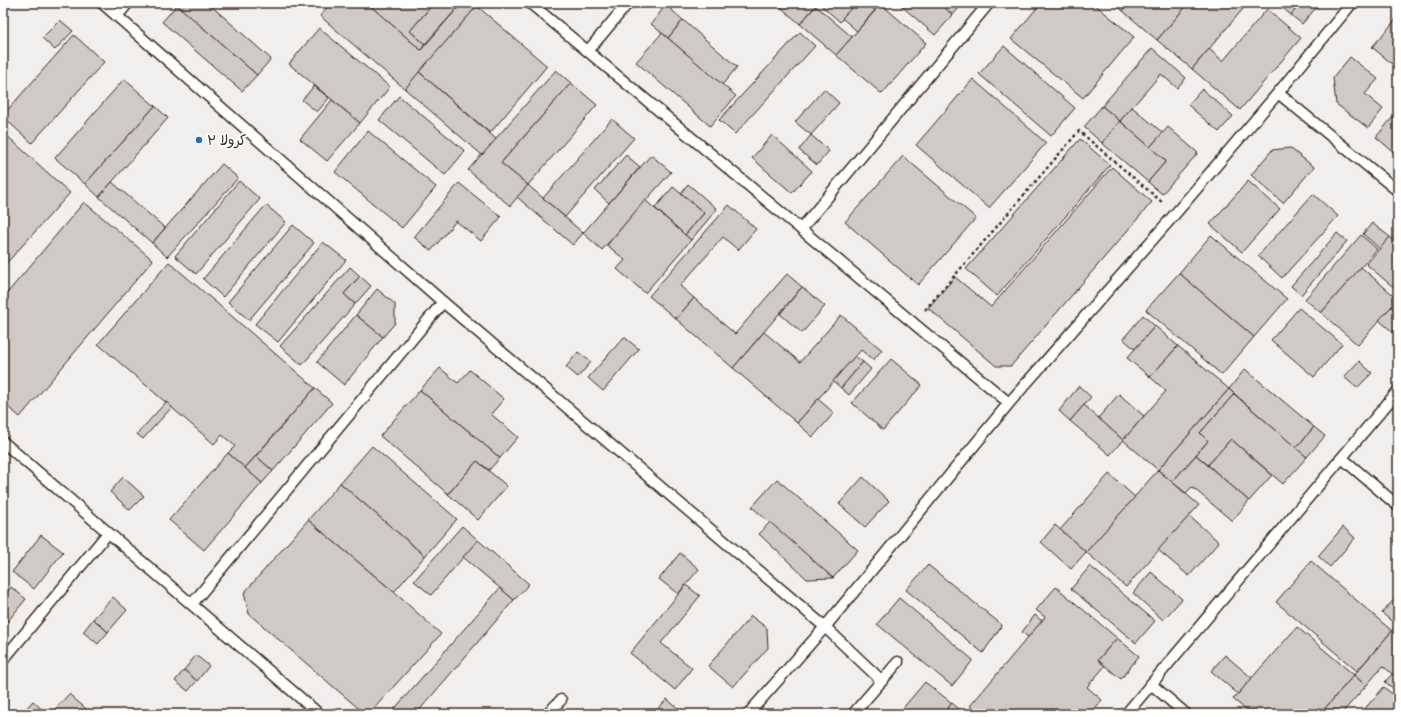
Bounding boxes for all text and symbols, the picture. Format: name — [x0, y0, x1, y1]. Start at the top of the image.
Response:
place label: كرولا ٣ — [207, 130, 246, 149]
marker: كرولا ٣ — [194, 135, 204, 145]

